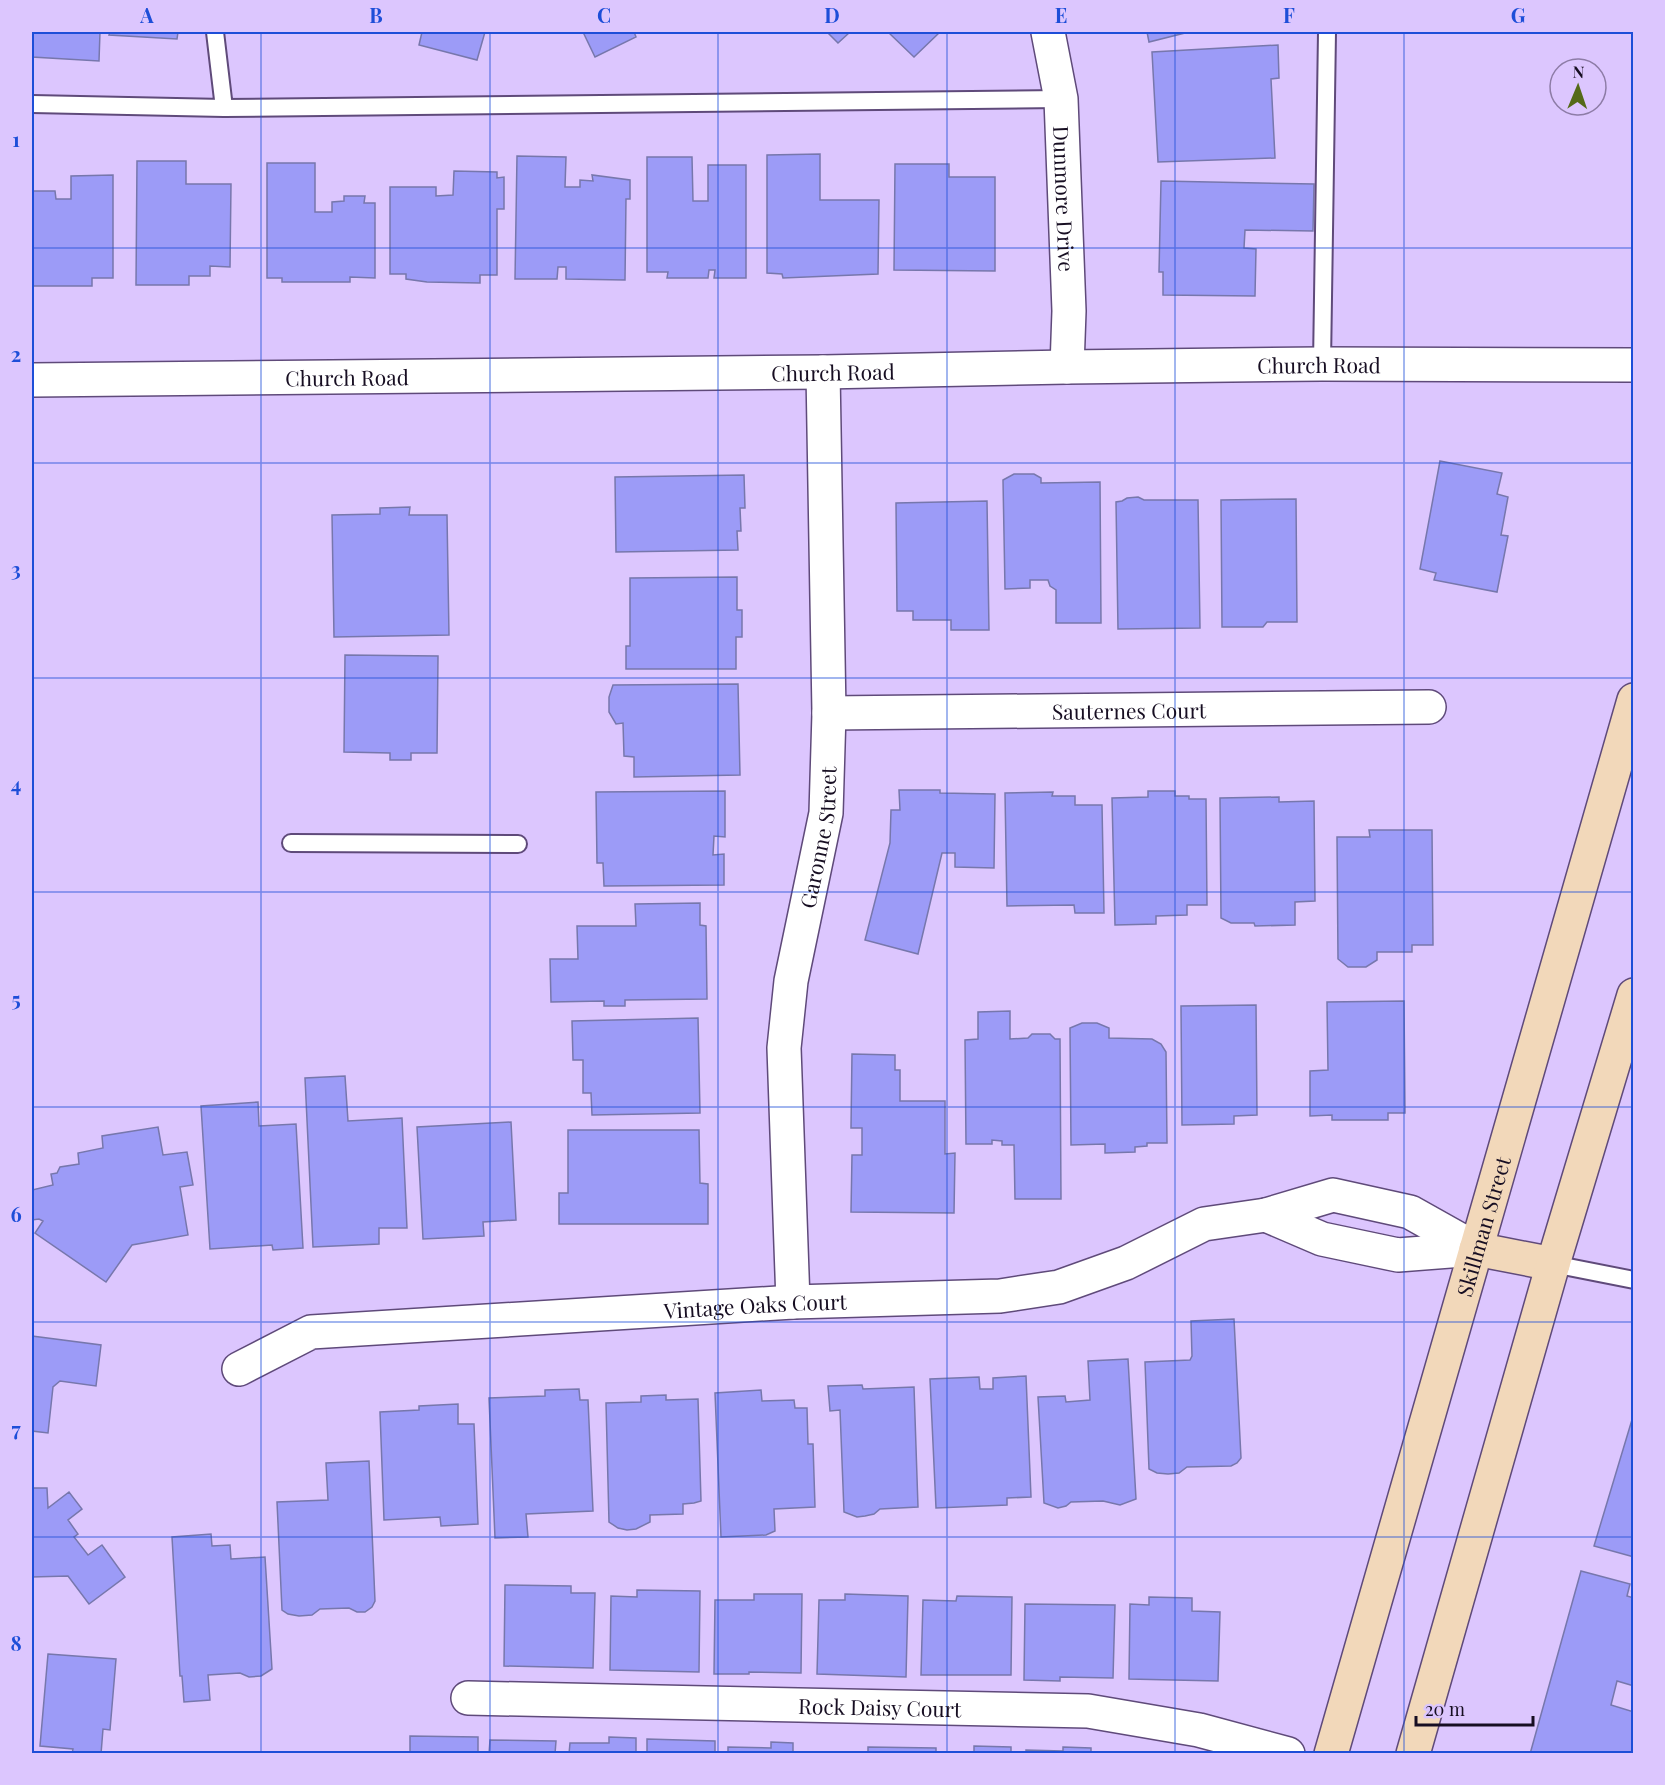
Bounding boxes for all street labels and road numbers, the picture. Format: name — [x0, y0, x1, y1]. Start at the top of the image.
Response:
street label: Dunmore Drive — [1048, 125, 1082, 272]
street label: Church Road — [1257, 350, 1381, 379]
street label: Church Road — [771, 357, 895, 387]
street label: Church Road — [285, 362, 409, 391]
street label: Sauternes Court — [1052, 695, 1207, 725]
street label: Garonne Street — [793, 766, 841, 910]
street label: Skillman Street — [1449, 1153, 1516, 1300]
street label: Vintage Oaks Court — [662, 1286, 848, 1324]
street label: Rock Daisy Court — [798, 1691, 962, 1722]

